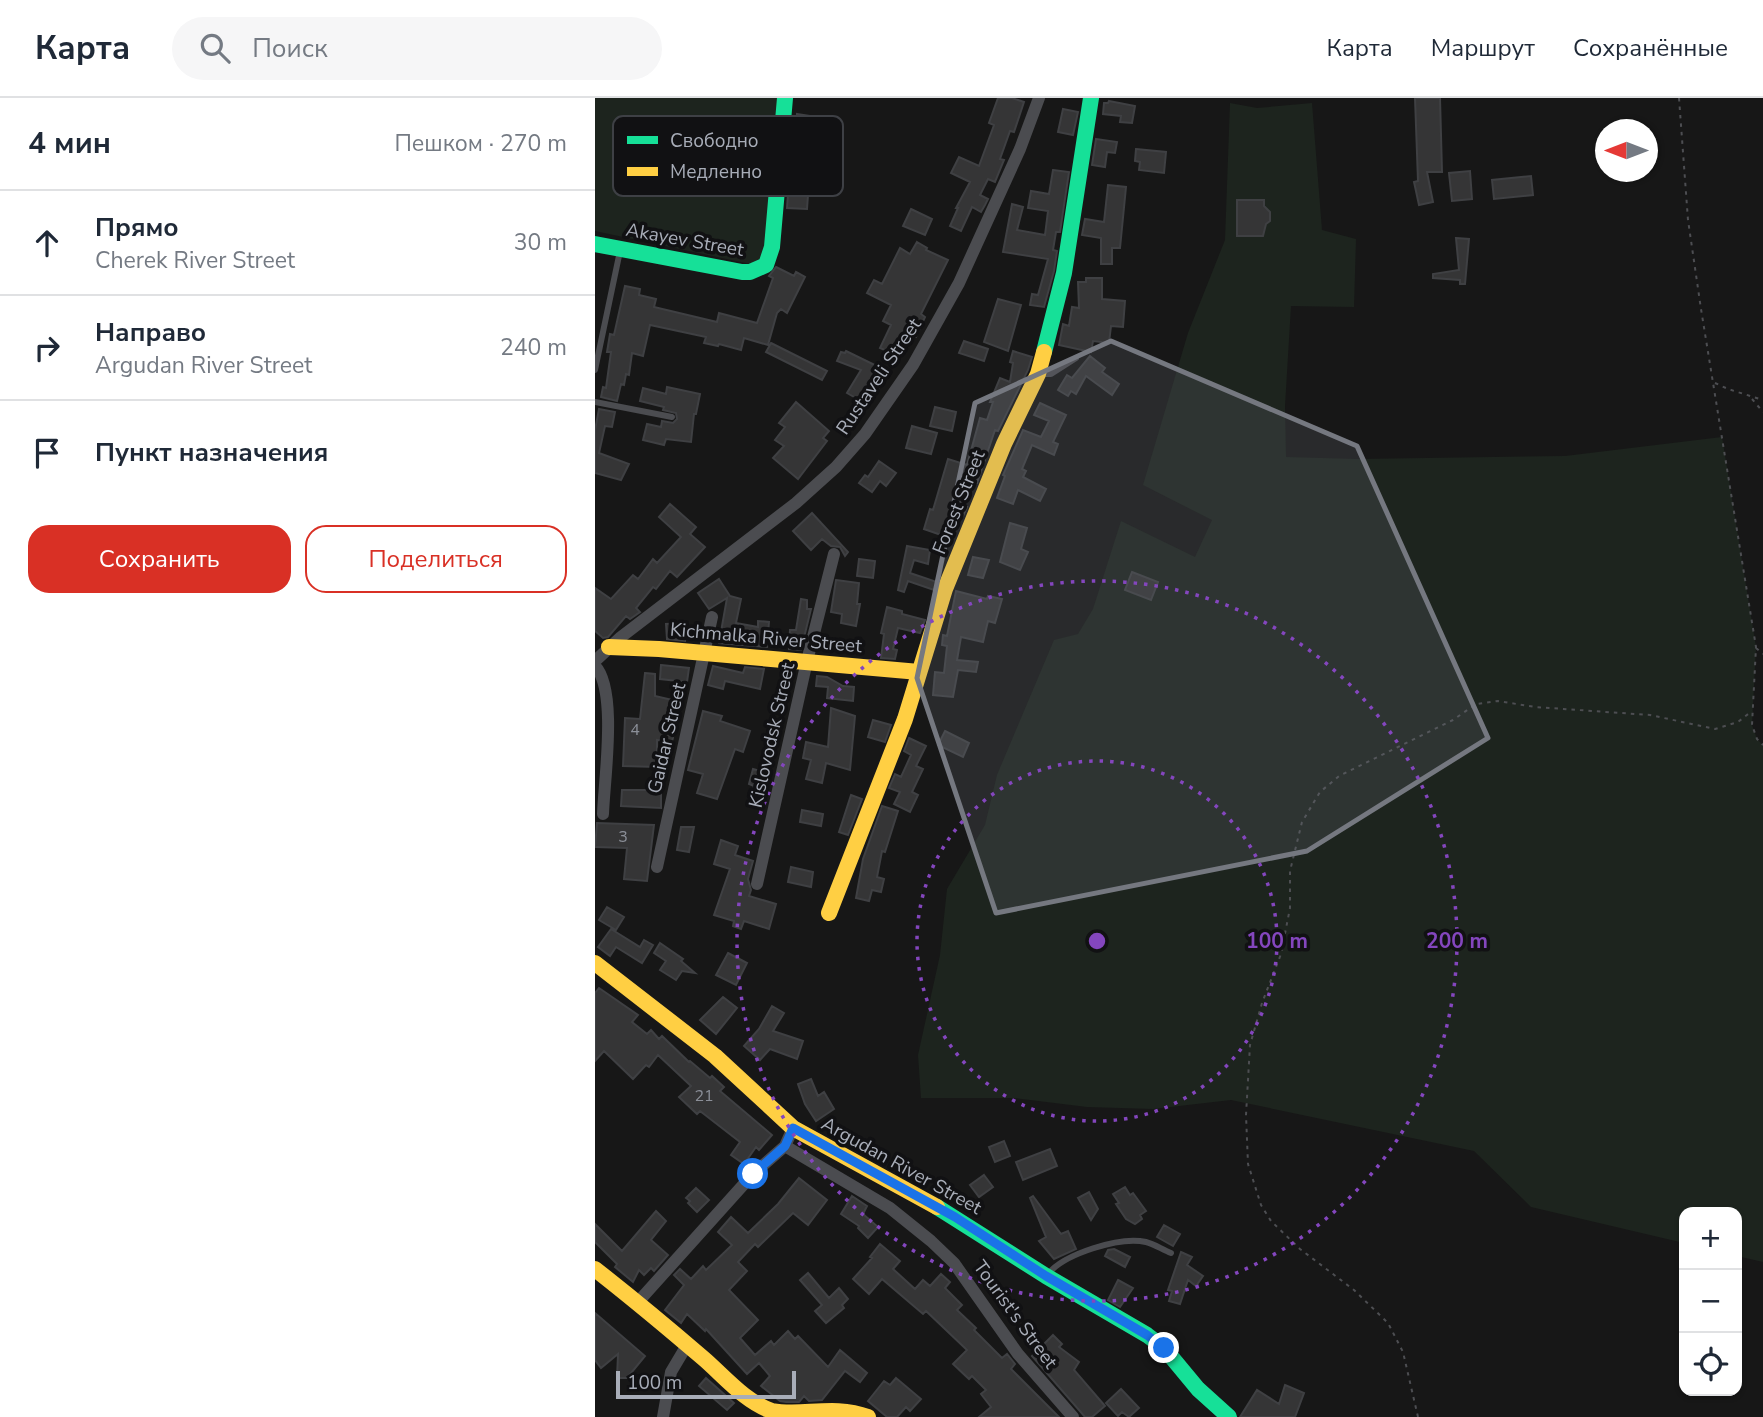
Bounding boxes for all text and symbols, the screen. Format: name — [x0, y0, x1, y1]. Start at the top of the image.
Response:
search box — [172, 17, 662, 80]
text: Карта — [35, 26, 130, 71]
icon: search — [196, 29, 234, 67]
text: Поиск — [252, 31, 328, 66]
text: Карта — [1327, 32, 1393, 64]
text: Маршрут — [1431, 32, 1535, 64]
text: Сохранённые — [1573, 32, 1728, 64]
legend — [613, 116, 843, 196]
north arrow — [1595, 119, 1658, 182]
text: 4 мин — [28, 123, 111, 164]
text: Пешком · 270 m — [394, 128, 567, 159]
text: Свободно — [670, 128, 759, 154]
text: Медленно — [670, 159, 762, 185]
text: Прямо — [95, 210, 179, 245]
street label: Akayev Street — [624, 217, 746, 263]
icon: ahead — [28, 224, 66, 262]
text: 30 m — [514, 227, 567, 258]
text: Cherek River Street — [95, 245, 295, 276]
street label: Rustaveli Street — [830, 313, 928, 440]
text: Направо — [95, 315, 206, 350]
icon: right — [28, 329, 66, 367]
text: 240 m — [500, 332, 567, 363]
text: Argudan River Street — [95, 350, 312, 381]
icon: arrive — [28, 434, 66, 472]
text: Пункт назначения — [95, 435, 328, 470]
street label: Forest Street — [926, 446, 992, 558]
button: Сохранить — [28, 525, 291, 593]
button: Поделиться — [305, 525, 567, 593]
street label: Kichmalka River Street — [669, 617, 863, 659]
street label: Kislovodsk Street — [743, 660, 801, 810]
street label: Gaidar Street — [642, 680, 692, 796]
house number: 4 — [630, 719, 640, 741]
house number: 3 — [618, 826, 628, 848]
text: 100 m — [1246, 927, 1308, 955]
text: 200 m — [1426, 927, 1488, 955]
centre of rings — [1085, 929, 1109, 953]
house number: 21 — [694, 1085, 714, 1107]
street label: Argudan River Street — [817, 1111, 987, 1221]
route start — [737, 1158, 768, 1189]
map controls — [1679, 1207, 1742, 1396]
button: + — [1679, 1207, 1742, 1270]
street label: Tourist's Street — [967, 1255, 1064, 1374]
button: − — [1679, 1270, 1742, 1333]
route end — [1148, 1332, 1179, 1363]
button: locate — [1679, 1333, 1742, 1396]
scale bar — [616, 1368, 796, 1400]
text: 100 m — [627, 1370, 682, 1396]

